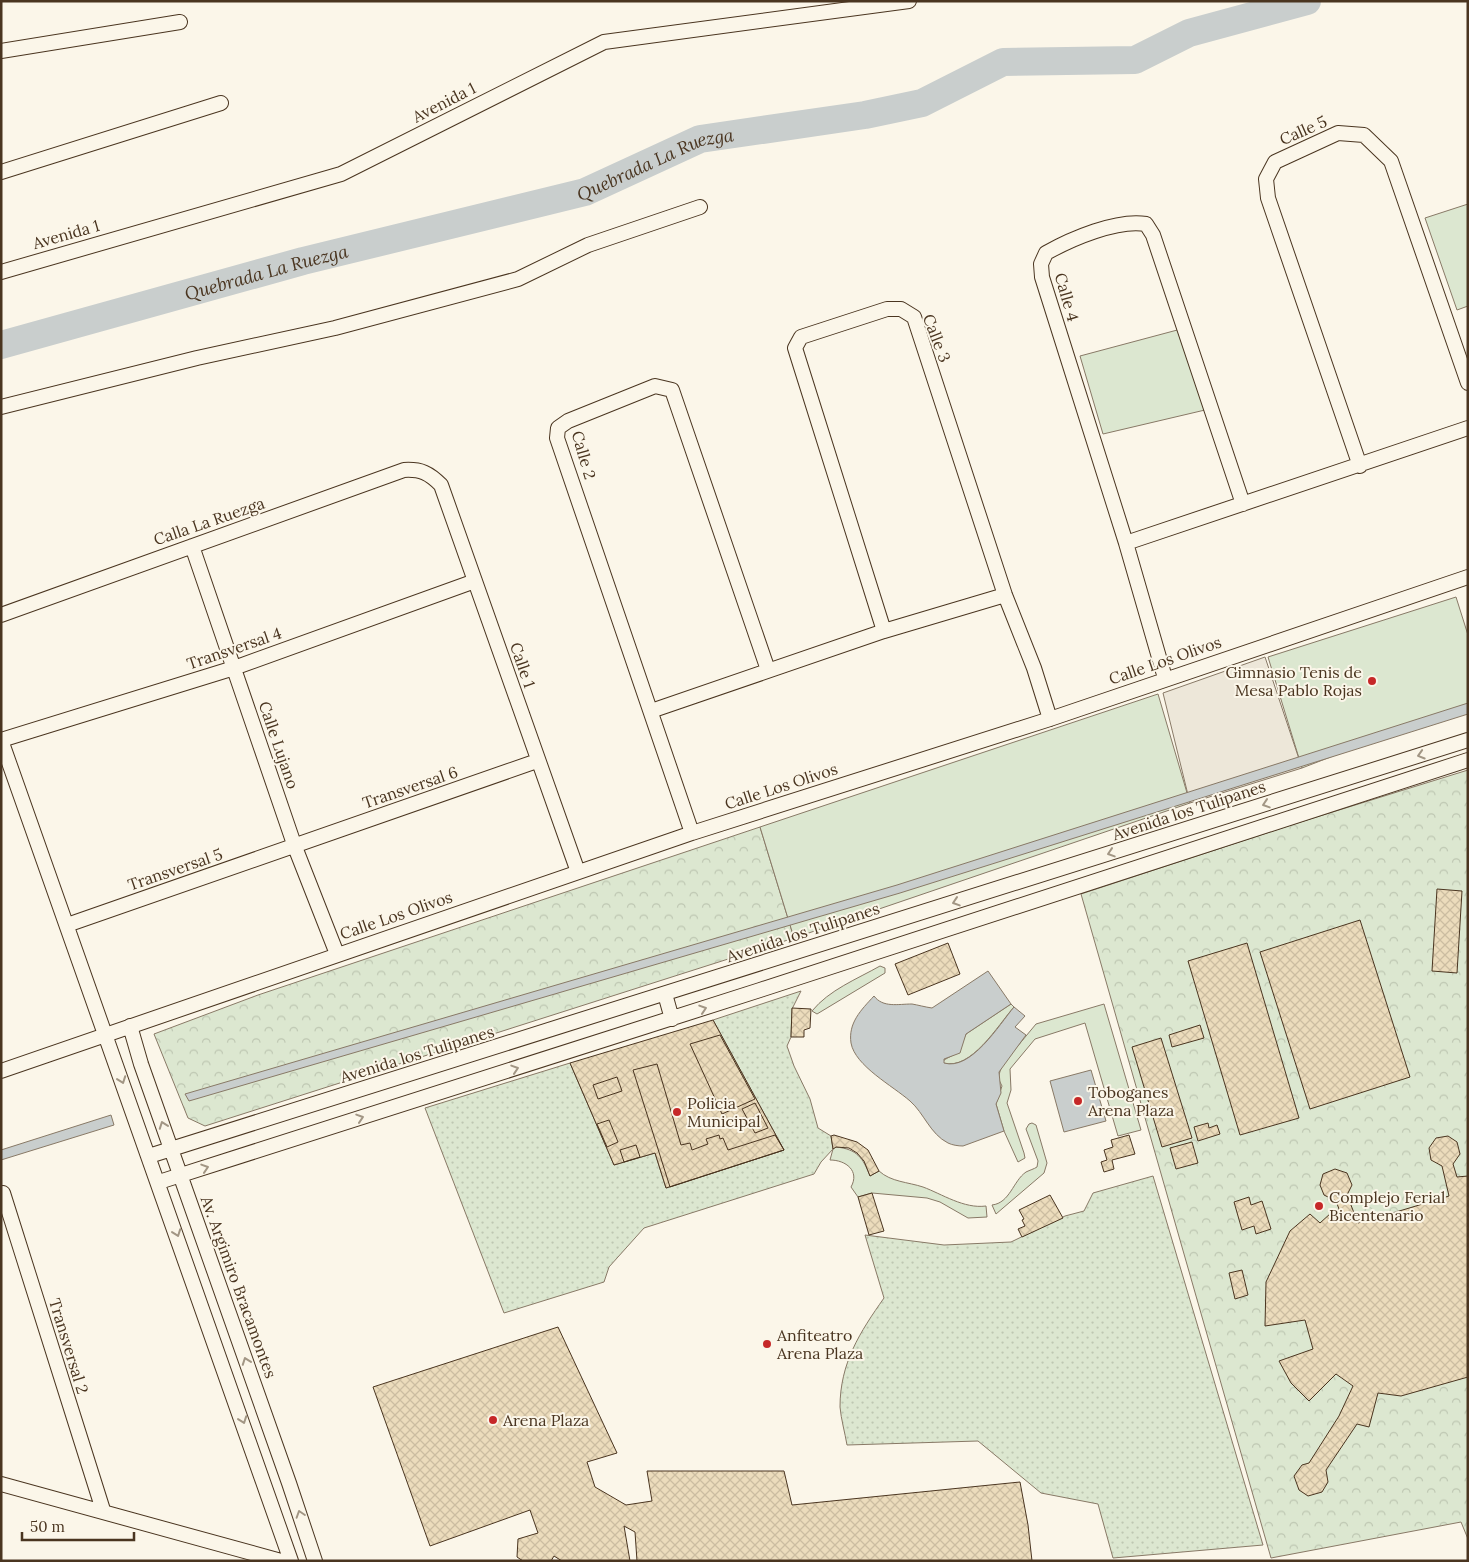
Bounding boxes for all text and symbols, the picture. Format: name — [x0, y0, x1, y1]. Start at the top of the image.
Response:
street label: Avenida 1 — [408, 77, 479, 127]
street label: Calle 5 — [1276, 111, 1330, 149]
water label: Quebrada La Ruezga — [575, 123, 735, 205]
street label: Avenida 1 — [29, 215, 102, 253]
water label: Quebrada La Ruezga — [182, 239, 350, 305]
street label: Calle 4 — [1051, 270, 1084, 324]
street label: Calle 3 — [919, 311, 955, 365]
street label: Calle 2 — [568, 428, 600, 482]
street label: Calla La Ruezga — [151, 493, 267, 549]
street label: Transversal 4 — [184, 622, 284, 674]
street label: Calle Los Olivos — [1106, 631, 1224, 689]
street label: Calle 1 — [506, 640, 540, 691]
place label: Gimnasio Tenis de Mesa Pablo Rojas — [1225, 662, 1362, 700]
marker: Gimnasio Tenis de Mesa Pablo Rojas — [1366, 675, 1378, 687]
street label: Calle Lujano — [255, 699, 303, 791]
one-way arrow — [1418, 749, 1426, 759]
street label: Calle Los Olivos — [722, 758, 840, 814]
street label: Transversal 6 — [360, 761, 460, 813]
street label: Avenida los Tulipanes — [1109, 776, 1268, 845]
one-way arrow — [1263, 798, 1271, 808]
street label: Transversal 5 — [125, 843, 225, 895]
one-way arrow — [1108, 847, 1116, 857]
street label: Calle Los Olivos — [337, 886, 455, 944]
one-way arrow — [953, 896, 961, 906]
street label: Avenida los Tulipanes — [723, 898, 882, 967]
one-way arrow — [698, 1004, 706, 1014]
street label: Avenida los Tulipanes — [337, 1021, 496, 1087]
one-way arrow — [510, 1065, 518, 1075]
one-way arrow — [116, 1076, 126, 1084]
place label: Toboganes Arena Plaza — [1087, 1082, 1174, 1120]
place label: Policia Municipal — [687, 1093, 761, 1131]
marker: Toboganes Arena Plaza — [1072, 1095, 1084, 1107]
marker: Policia Municipal — [671, 1106, 683, 1118]
one-way arrow — [355, 1114, 364, 1124]
one-way arrow — [159, 1122, 169, 1130]
one-way arrow — [200, 1163, 209, 1173]
place label: Complejo Ferial Bicentenario — [1329, 1187, 1445, 1225]
street label: Av. Argimiro Bracamontes — [196, 1192, 281, 1381]
marker: Complejo Ferial Bicentenario — [1313, 1200, 1325, 1212]
one-way arrow — [171, 1229, 181, 1237]
street label: Transversal 2 — [45, 1296, 93, 1396]
place label: Anfiteatro Arena Plaza — [776, 1325, 863, 1363]
marker: Anfiteatro Arena Plaza — [761, 1338, 773, 1350]
one-way arrow — [242, 1357, 252, 1366]
place label: Arena Plaza — [502, 1410, 589, 1430]
marker: Arena Plaza — [487, 1414, 499, 1426]
one-way arrow — [237, 1415, 247, 1423]
scale bar — [22, 1510, 135, 1542]
one-way arrow — [295, 1511, 305, 1519]
text: 50 m — [30, 1517, 65, 1536]

